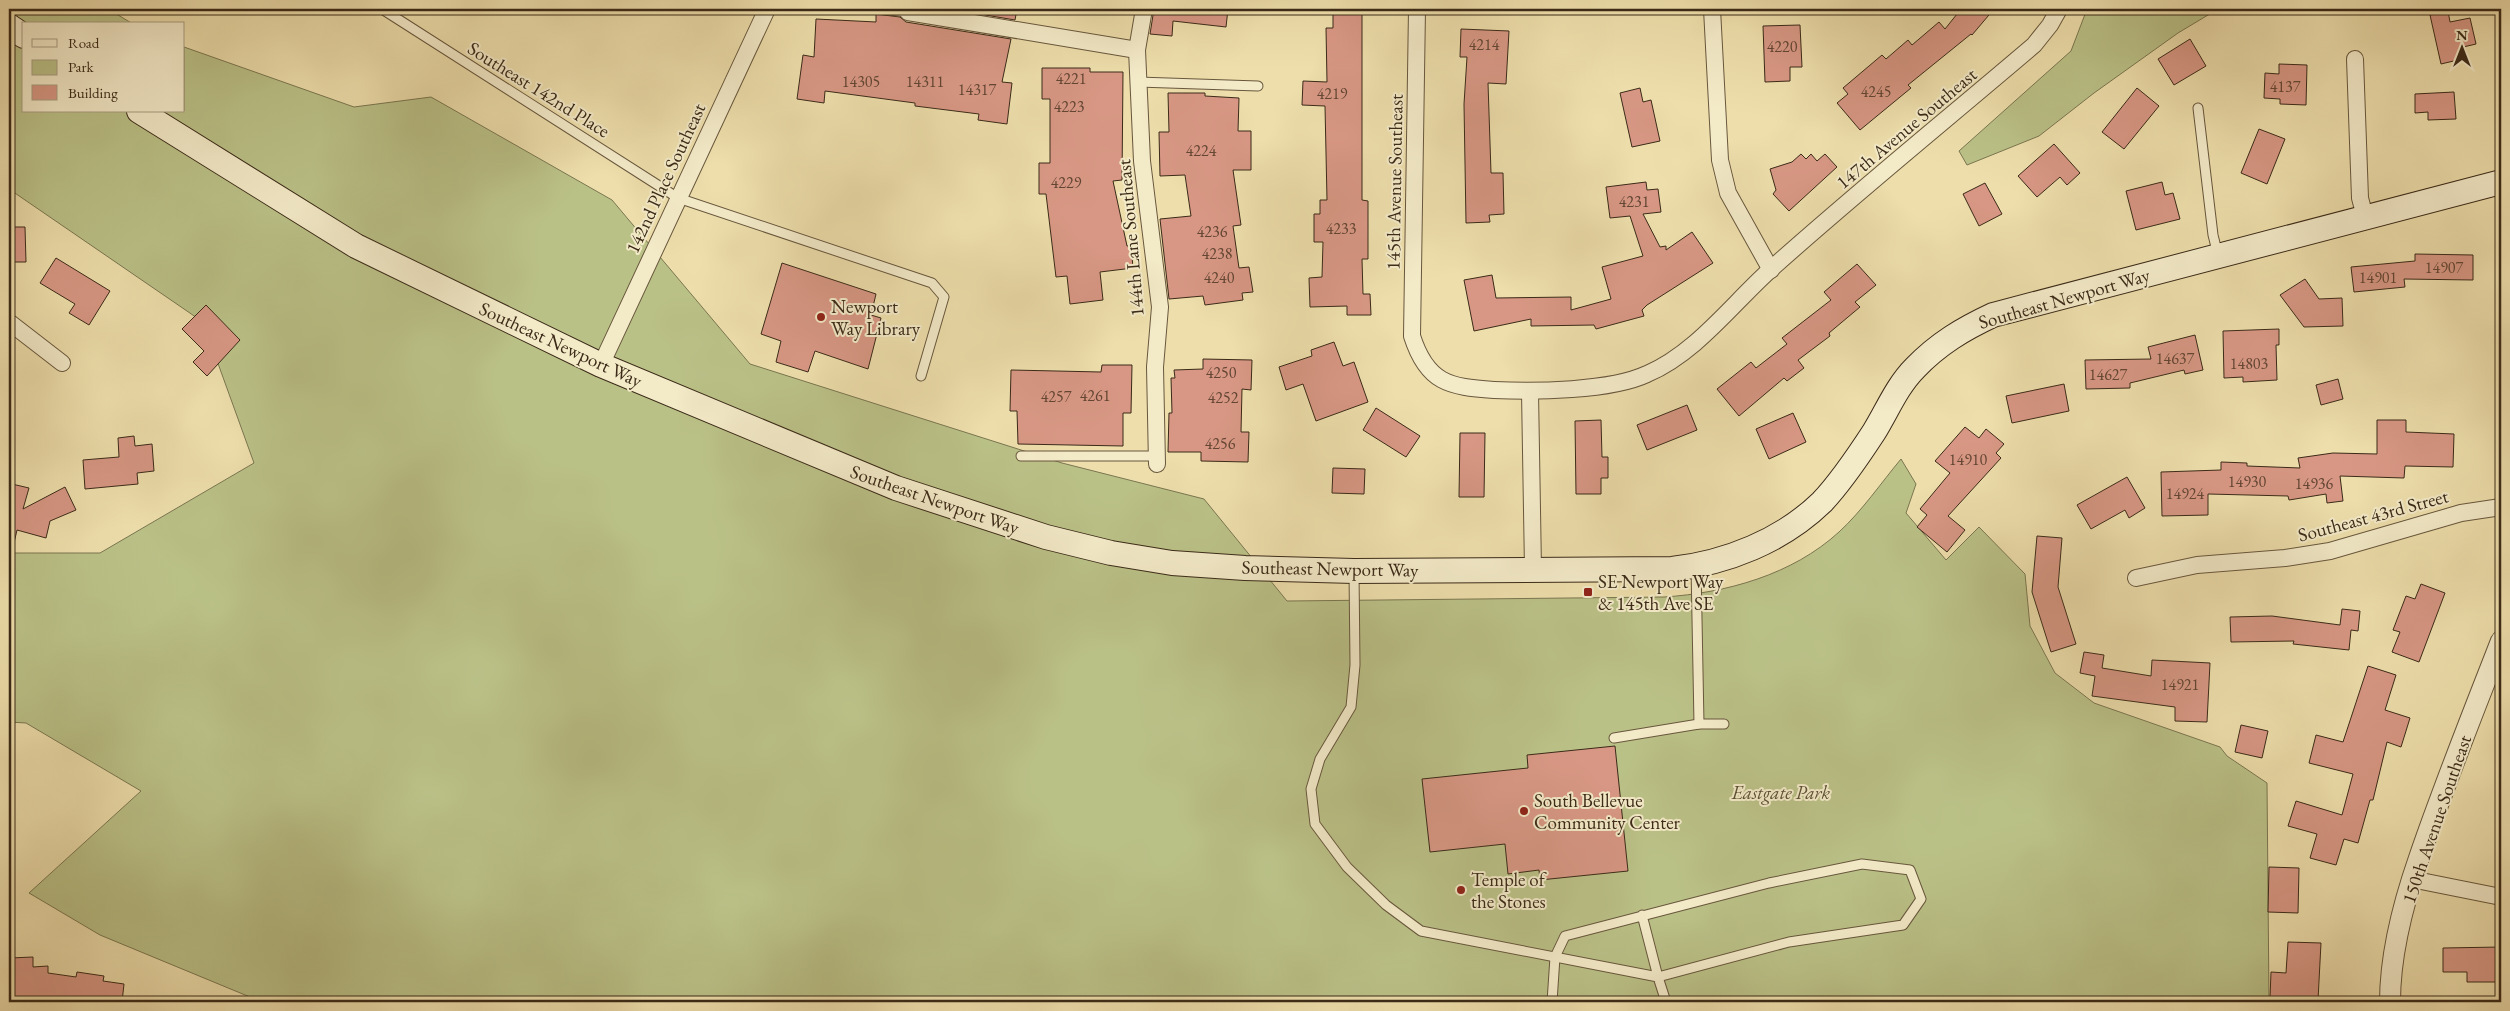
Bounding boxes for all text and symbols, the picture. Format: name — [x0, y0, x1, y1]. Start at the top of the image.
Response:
legend — [22, 22, 185, 112]
north arrow — [2438, 22, 2488, 72]
text: N — [2456, 26, 2468, 44]
text: Road — [68, 33, 100, 52]
house number: 4214 — [1469, 34, 1500, 55]
street label: Southeast 142nd Place — [463, 36, 615, 143]
house number: 4220 — [1767, 36, 1798, 57]
text: Park — [68, 57, 95, 76]
street label: 147th Avenue Southeast — [1831, 62, 1982, 195]
house number: 4221 — [1056, 68, 1086, 89]
house number: 14305 — [842, 71, 880, 92]
house number: 14311 — [906, 71, 944, 92]
house number: 4137 — [2270, 76, 2301, 97]
house number: 14317 — [958, 79, 997, 100]
house number: 4245 — [1861, 81, 1891, 102]
text: Building — [68, 83, 118, 102]
house number: 4219 — [1317, 83, 1348, 104]
street label: 145th Avenue Southeast — [1380, 94, 1409, 270]
house number: 4223 — [1054, 96, 1085, 117]
street label: 142nd Place Southeast — [620, 99, 711, 257]
house number: 4224 — [1186, 140, 1217, 161]
street label: 144th Lane Southeast — [1111, 158, 1150, 318]
house number: 4229 — [1051, 172, 1082, 193]
house number: 4231 — [1619, 191, 1649, 212]
house number: 4233 — [1326, 218, 1357, 239]
house number: 4236 — [1197, 221, 1228, 242]
house number: 4238 — [1202, 243, 1233, 264]
house number: 14907 — [2425, 257, 2464, 278]
street label: Southeast Newport Way — [1976, 262, 2153, 335]
house number: 4240 — [1204, 267, 1235, 288]
house number: 14901 — [2359, 267, 2397, 288]
place label: Newport Way Library — [831, 294, 921, 341]
street label: Southeast Newport Way — [475, 296, 647, 393]
marker: Newport Way Library — [815, 311, 827, 323]
house number: 14637 — [2156, 348, 2195, 369]
house number: 14803 — [2230, 353, 2269, 374]
house number: 4250 — [1206, 362, 1237, 383]
house number: 14627 — [2089, 364, 2128, 385]
house number: 4261 — [1080, 385, 1110, 406]
house number: 4257 — [1041, 386, 1072, 407]
house number: 4252 — [1208, 387, 1239, 408]
house number: 4256 — [1205, 433, 1236, 454]
house number: 14910 — [1949, 449, 1988, 470]
street label: Southeast Newport Way — [847, 459, 1023, 540]
house number: 14930 — [2228, 471, 2267, 492]
house number: 14936 — [2295, 473, 2334, 494]
house number: 14924 — [2166, 483, 2205, 504]
street label: Southeast 43rd Street — [2295, 483, 2451, 548]
street label: Southeast Newport Way — [1241, 554, 1419, 583]
place label: SE Newport Way & 145th Ave SE — [1598, 569, 1724, 616]
marker: SE Newport Way & 145th Ave SE — [1582, 586, 1594, 598]
house number: 14921 — [2161, 674, 2199, 695]
street label: 150th Avenue Southeast — [2396, 732, 2477, 907]
park label: Eastgate Park — [1731, 780, 1831, 805]
place label: South Bellevue Community Center — [1534, 788, 1681, 835]
marker: South Bellevue Community Center — [1518, 805, 1530, 817]
place label: Temple of the Stones — [1471, 867, 1547, 914]
marker: Temple of the Stones — [1455, 884, 1467, 896]

